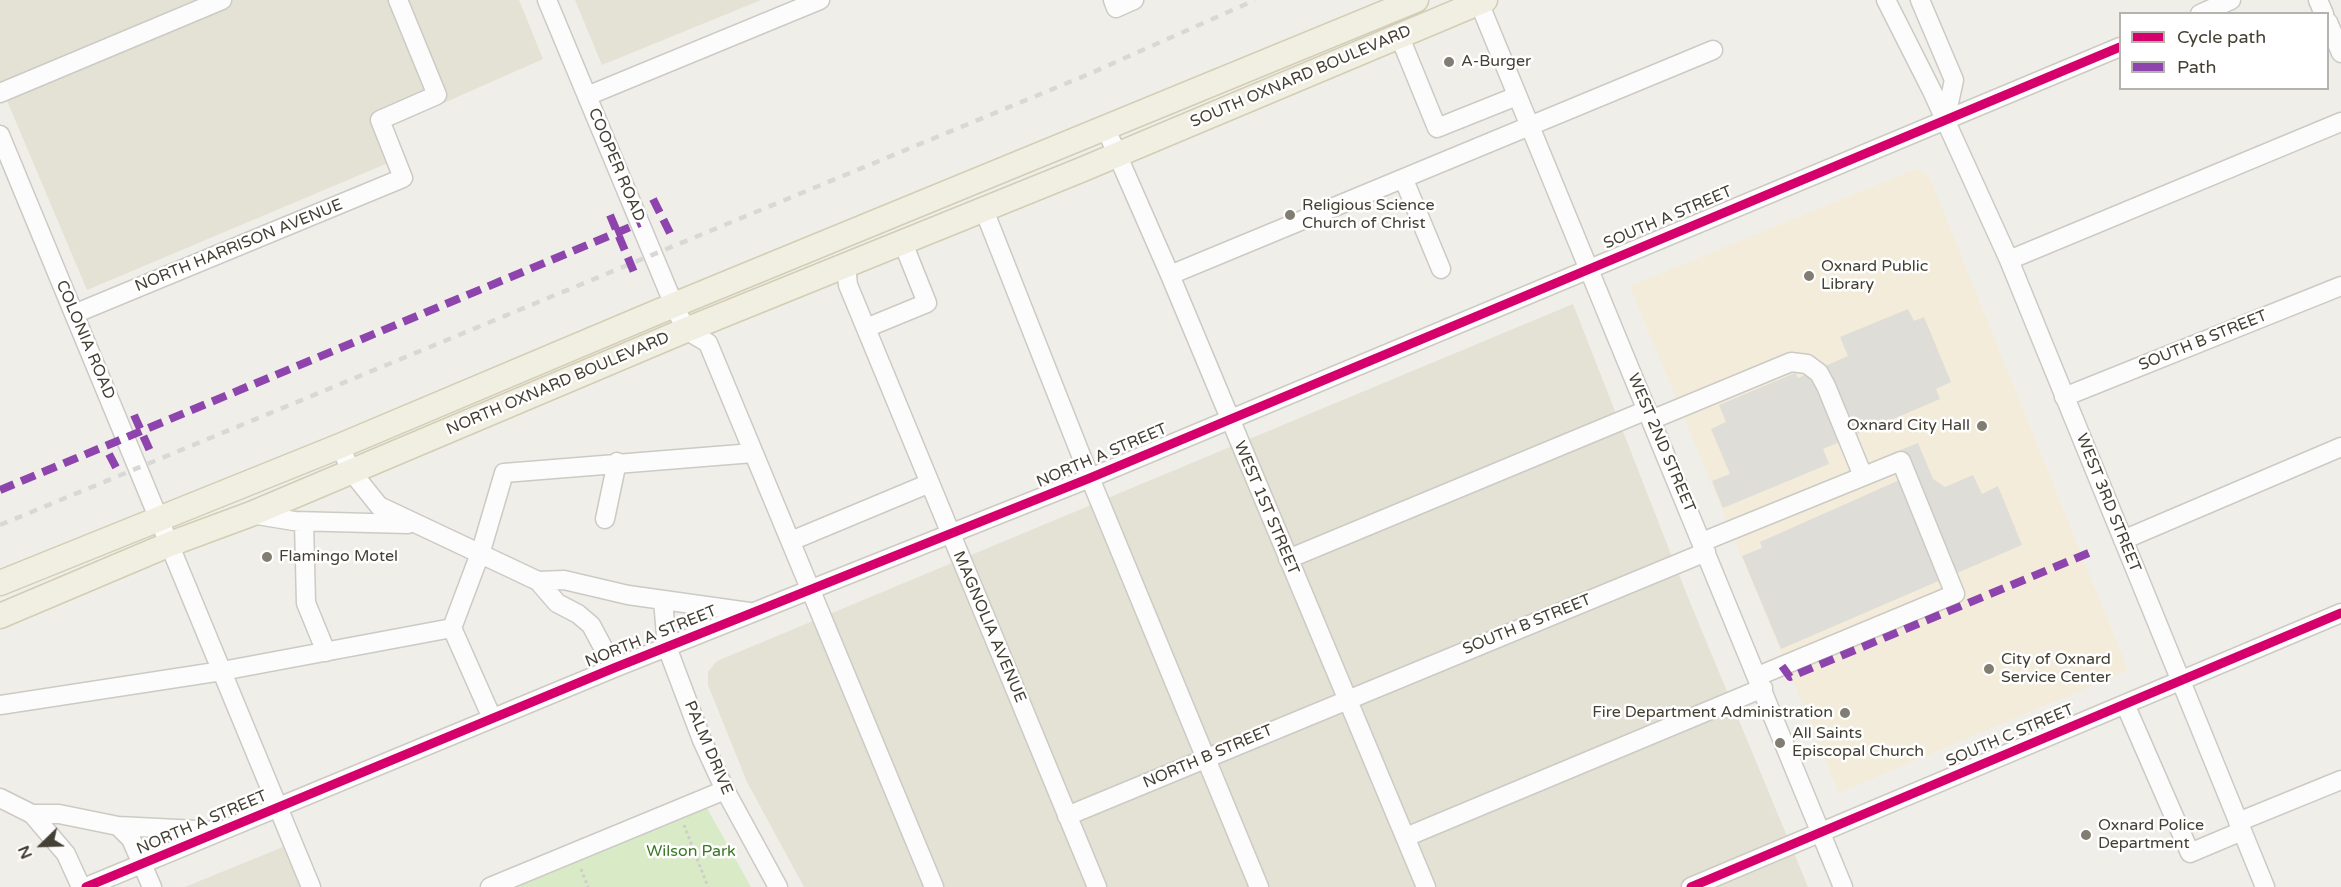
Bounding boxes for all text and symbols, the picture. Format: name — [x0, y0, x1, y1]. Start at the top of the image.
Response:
legend — [2119, 12, 2329, 90]
street label: SOUTH OXNARD BOULEVARD — [1188, 22, 1414, 132]
text: Cycle path — [2177, 26, 2266, 48]
place label: A-Burger — [1461, 52, 1531, 72]
marker: A-Burger — [1442, 55, 1456, 69]
text: Path — [2177, 56, 2216, 78]
street label: COOPER ROAD — [583, 105, 649, 225]
street label: SOUTH A STREET — [1601, 182, 1735, 254]
street label: NORTH HARRISON AVENUE — [132, 195, 346, 297]
place label: Religious Science Church of Christ — [1302, 196, 1434, 234]
marker: Religious Science Church of Christ — [1283, 208, 1297, 222]
place label: Oxnard Public Library — [1821, 257, 1928, 295]
marker: Oxnard Public Library — [1802, 269, 1816, 283]
street label: COLONIA ROAD — [51, 278, 119, 402]
street label: SOUTH B STREET — [2136, 306, 2270, 376]
street label: NORTH OXNARD BOULEVARD — [444, 328, 672, 440]
street label: WEST 2ND STREET — [1623, 371, 1699, 515]
place label: Oxnard City Hall — [1847, 416, 1970, 436]
marker: Oxnard City Hall — [1975, 419, 1989, 433]
street label: NORTH A STREET — [1034, 420, 1170, 492]
street label: WEST 3RD STREET — [2071, 431, 2145, 575]
street label: WEST 1ST STREET — [1229, 438, 1303, 578]
place label: Flamingo Motel — [279, 547, 398, 567]
street label: MAGNOLIA AVENUE — [948, 548, 1030, 706]
marker: Flamingo Motel — [260, 550, 274, 564]
street label: SOUTH B STREET — [1460, 590, 1594, 660]
street label: NORTH A STREET — [583, 602, 719, 672]
place label: City of Oxnard Service Center — [2001, 650, 2111, 688]
marker: City of Oxnard Service Center — [1982, 662, 1996, 676]
street label: PALM DRIVE — [680, 698, 736, 798]
street label: SOUTH C STREET — [1943, 700, 2077, 772]
place label: Fire Department Administration — [1592, 703, 1833, 723]
marker: Fire Department Administration — [1838, 706, 1852, 720]
street label: NORTH B STREET — [1140, 721, 1276, 793]
place label: All Saints Episcopal Church — [1792, 724, 1924, 762]
marker: All Saints Episcopal Church — [1773, 736, 1787, 750]
street label: NORTH A STREET — [134, 787, 270, 859]
north arrow — [12, 815, 72, 875]
place label: Oxnard Police Department — [2098, 816, 2204, 854]
marker: Oxnard Police Department — [2079, 828, 2093, 842]
text: N — [14, 842, 37, 862]
park label: Wilson Park — [646, 842, 736, 862]

